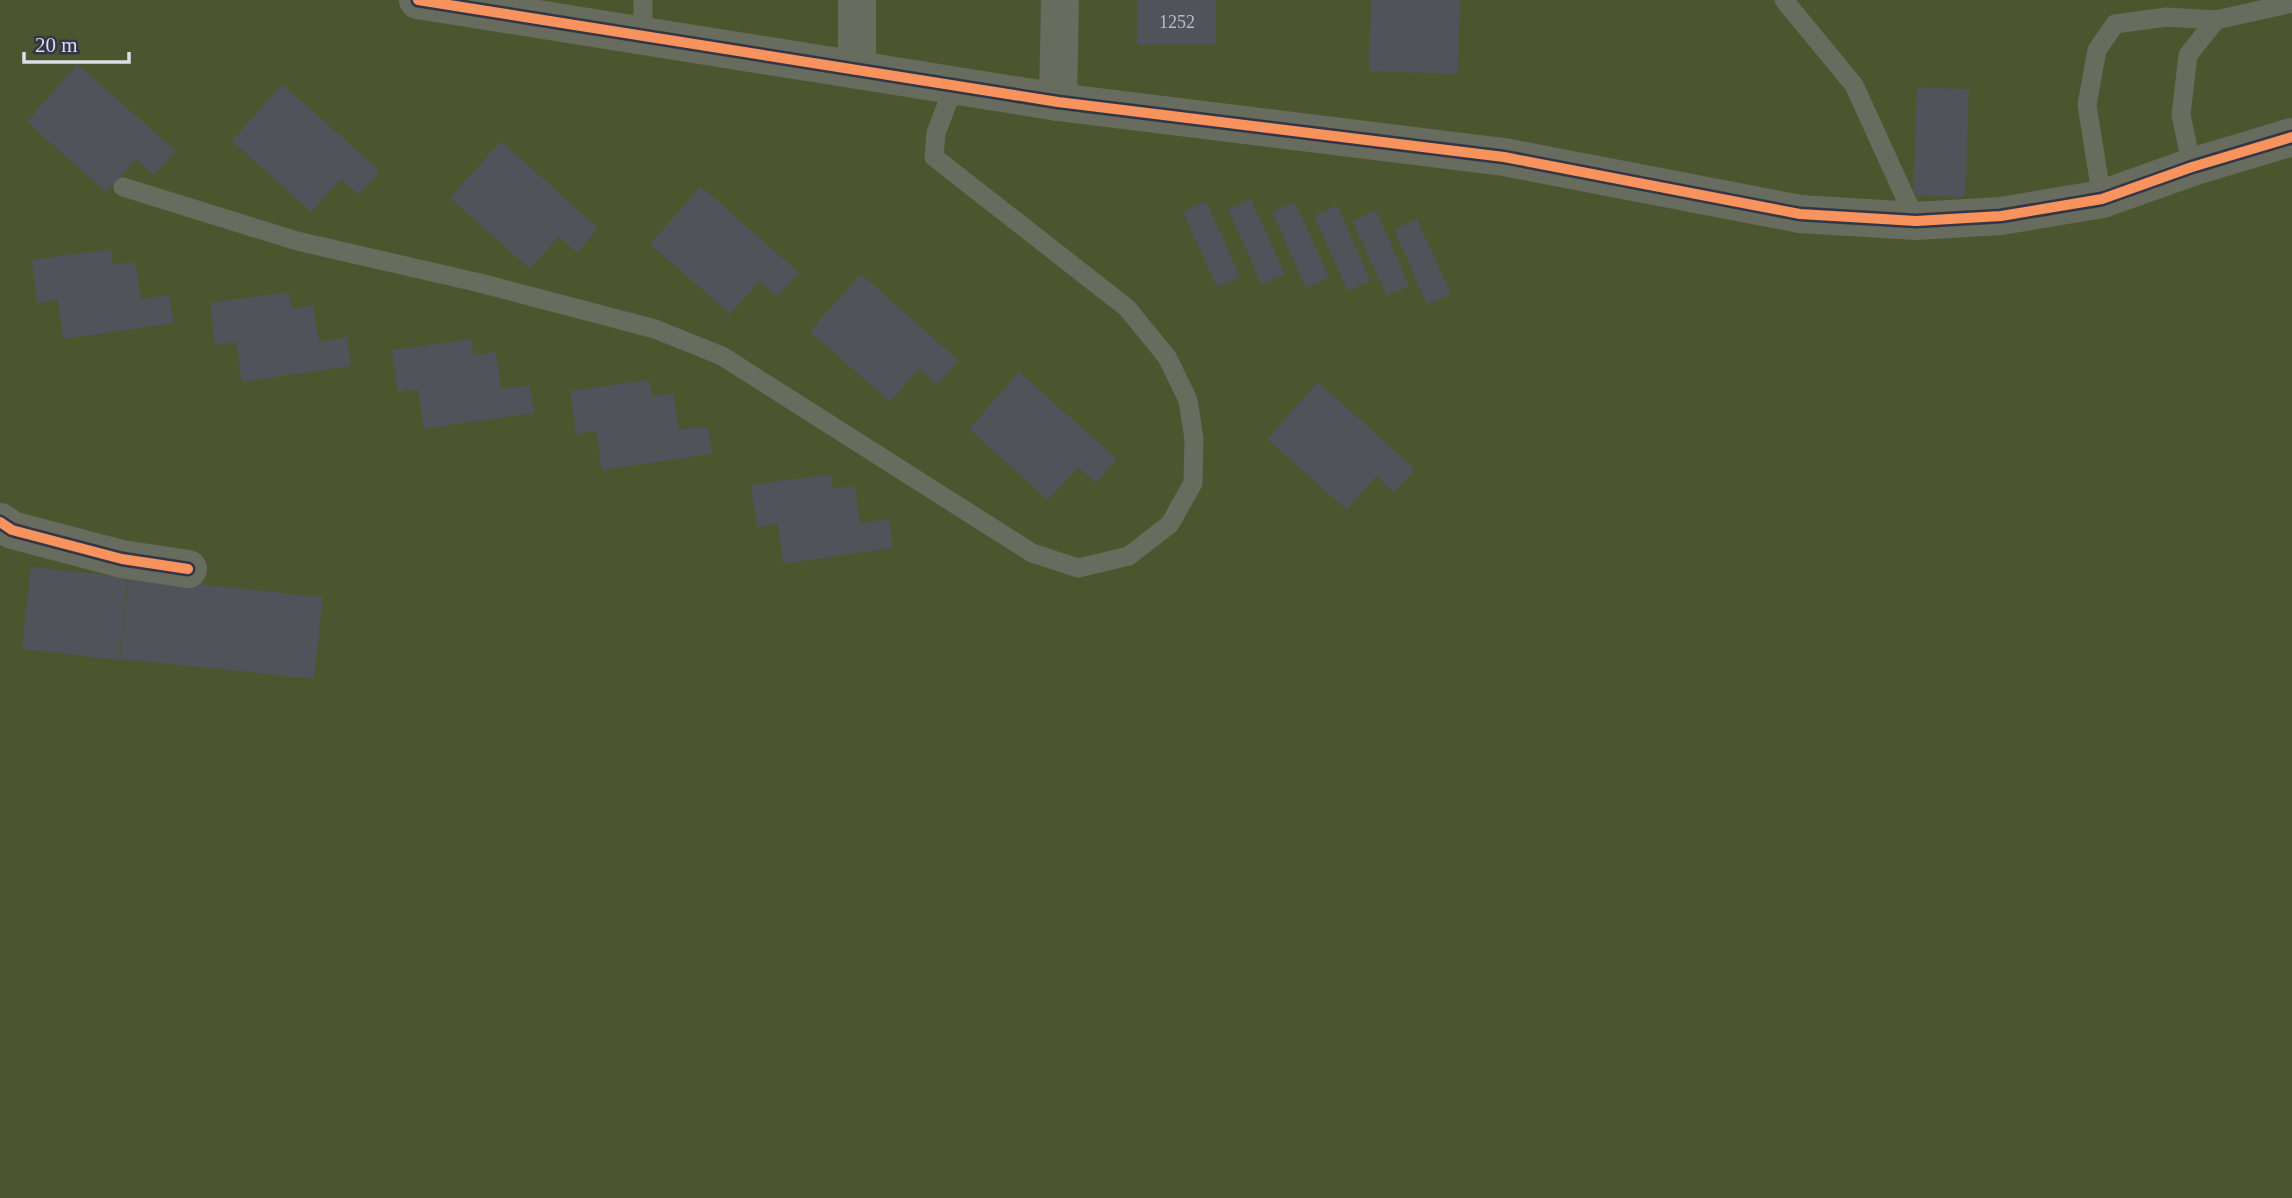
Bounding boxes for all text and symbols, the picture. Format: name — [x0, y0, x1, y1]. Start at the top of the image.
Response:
house number: 1252 — [1159, 12, 1195, 32]
scale bar — [24, 21, 130, 65]
text: 20 m — [35, 33, 78, 57]

